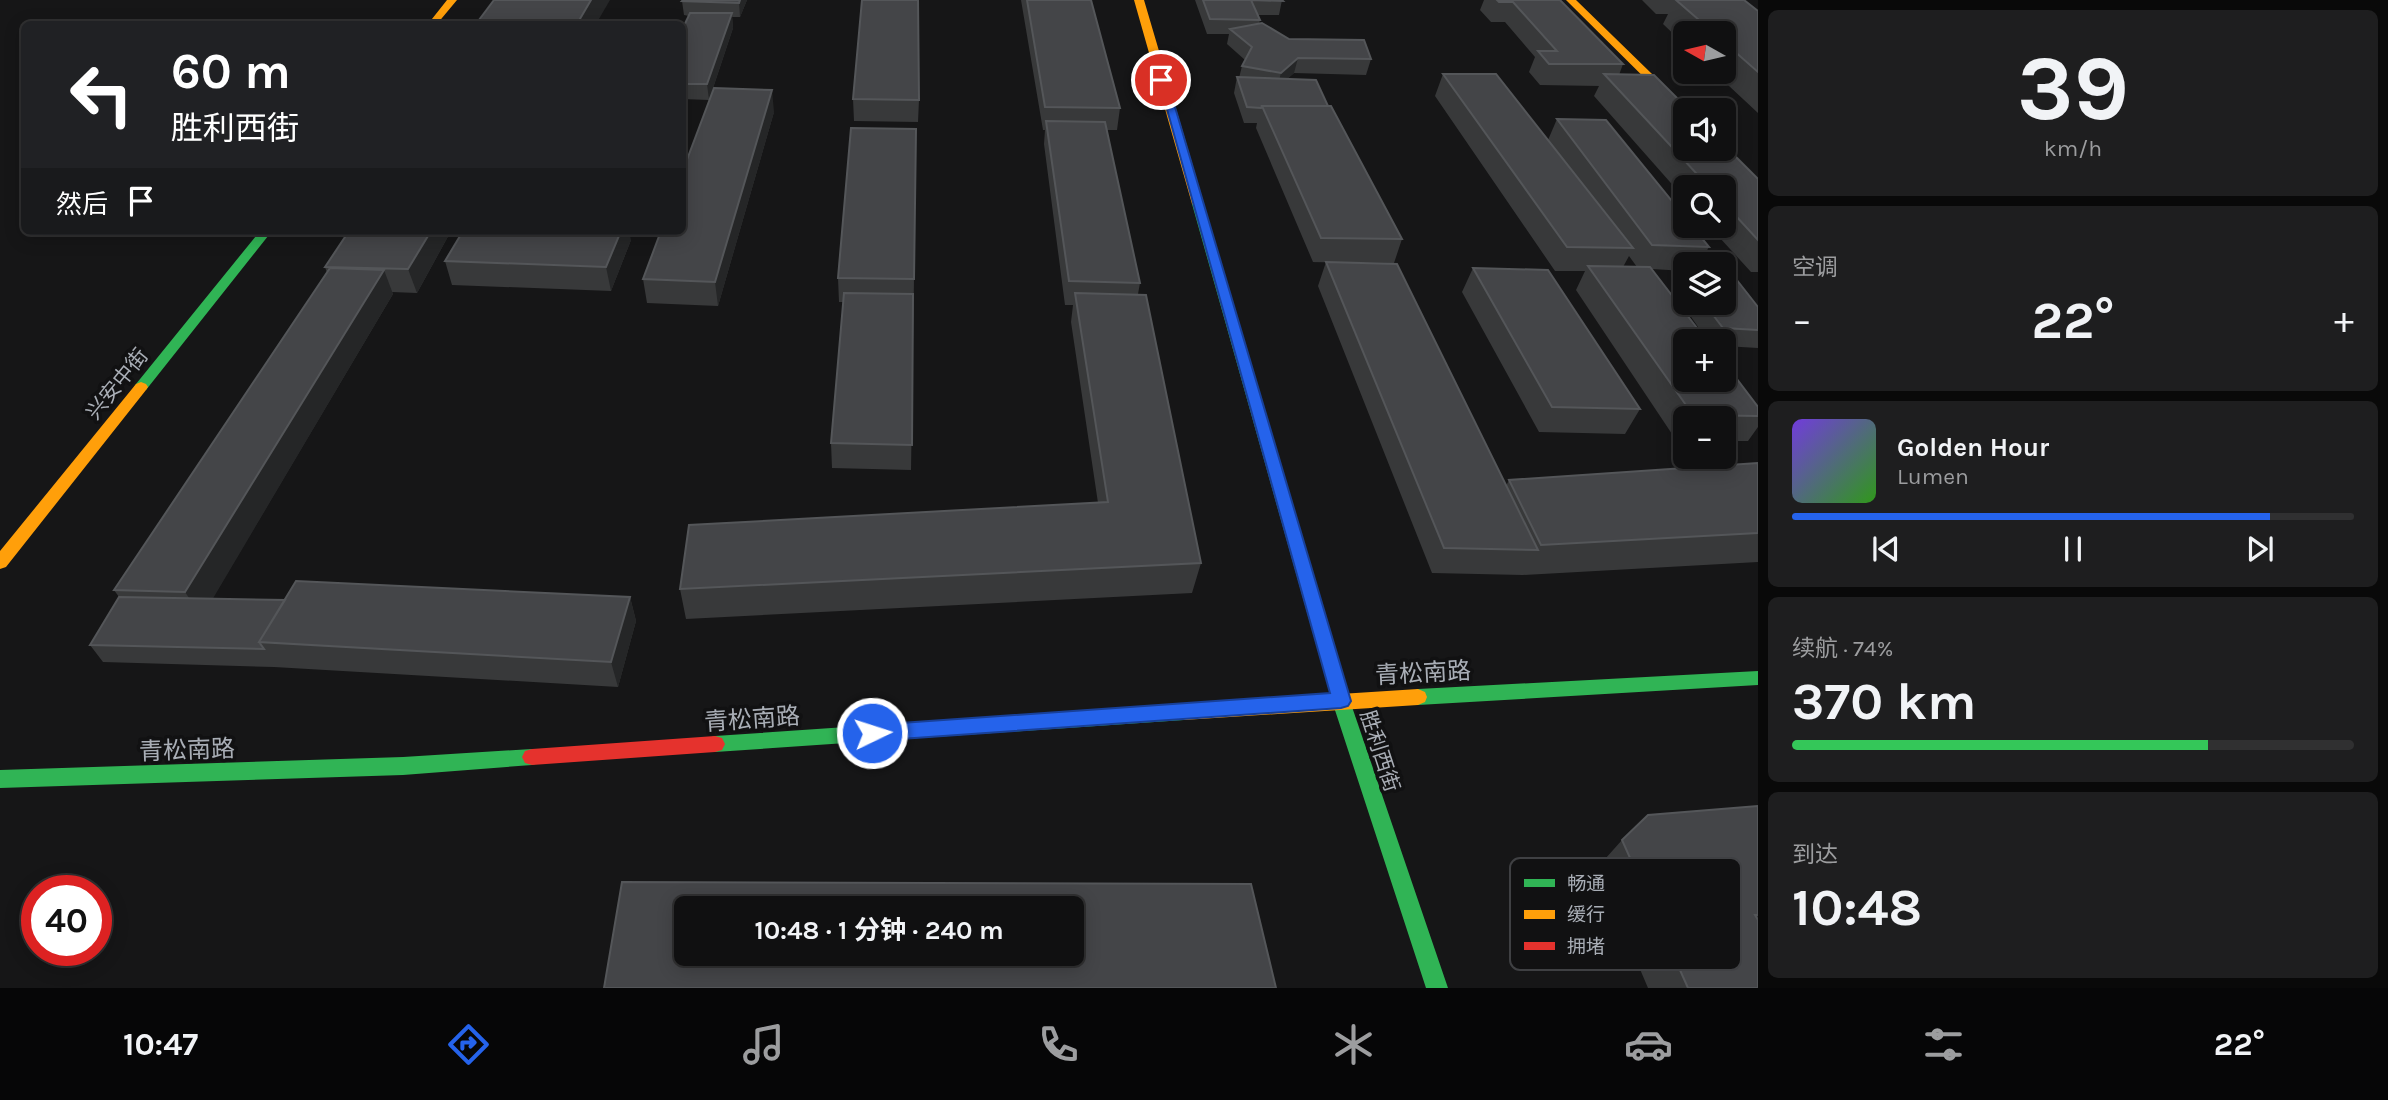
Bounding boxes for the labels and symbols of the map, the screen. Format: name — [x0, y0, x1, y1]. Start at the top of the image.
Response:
north arrow — [1673, 21, 1736, 84]
pin — [1131, 50, 1191, 110]
street label: 兴安中街 — [81, 344, 153, 424]
street label: 青松南路 — [1374, 657, 1472, 689]
position arrow — [835, 696, 909, 770]
street label: 青松南路 — [703, 702, 801, 736]
street label: 胜利西街 — [1356, 707, 1404, 795]
street label: 青松南路 — [139, 734, 235, 766]
legend — [1510, 858, 1741, 970]
text: 畅通 — [1567, 873, 1605, 895]
speed limit sign: 40 — [21, 875, 112, 966]
text: 缓行 — [1567, 904, 1605, 926]
text: 拥堵 — [1567, 936, 1605, 958]

